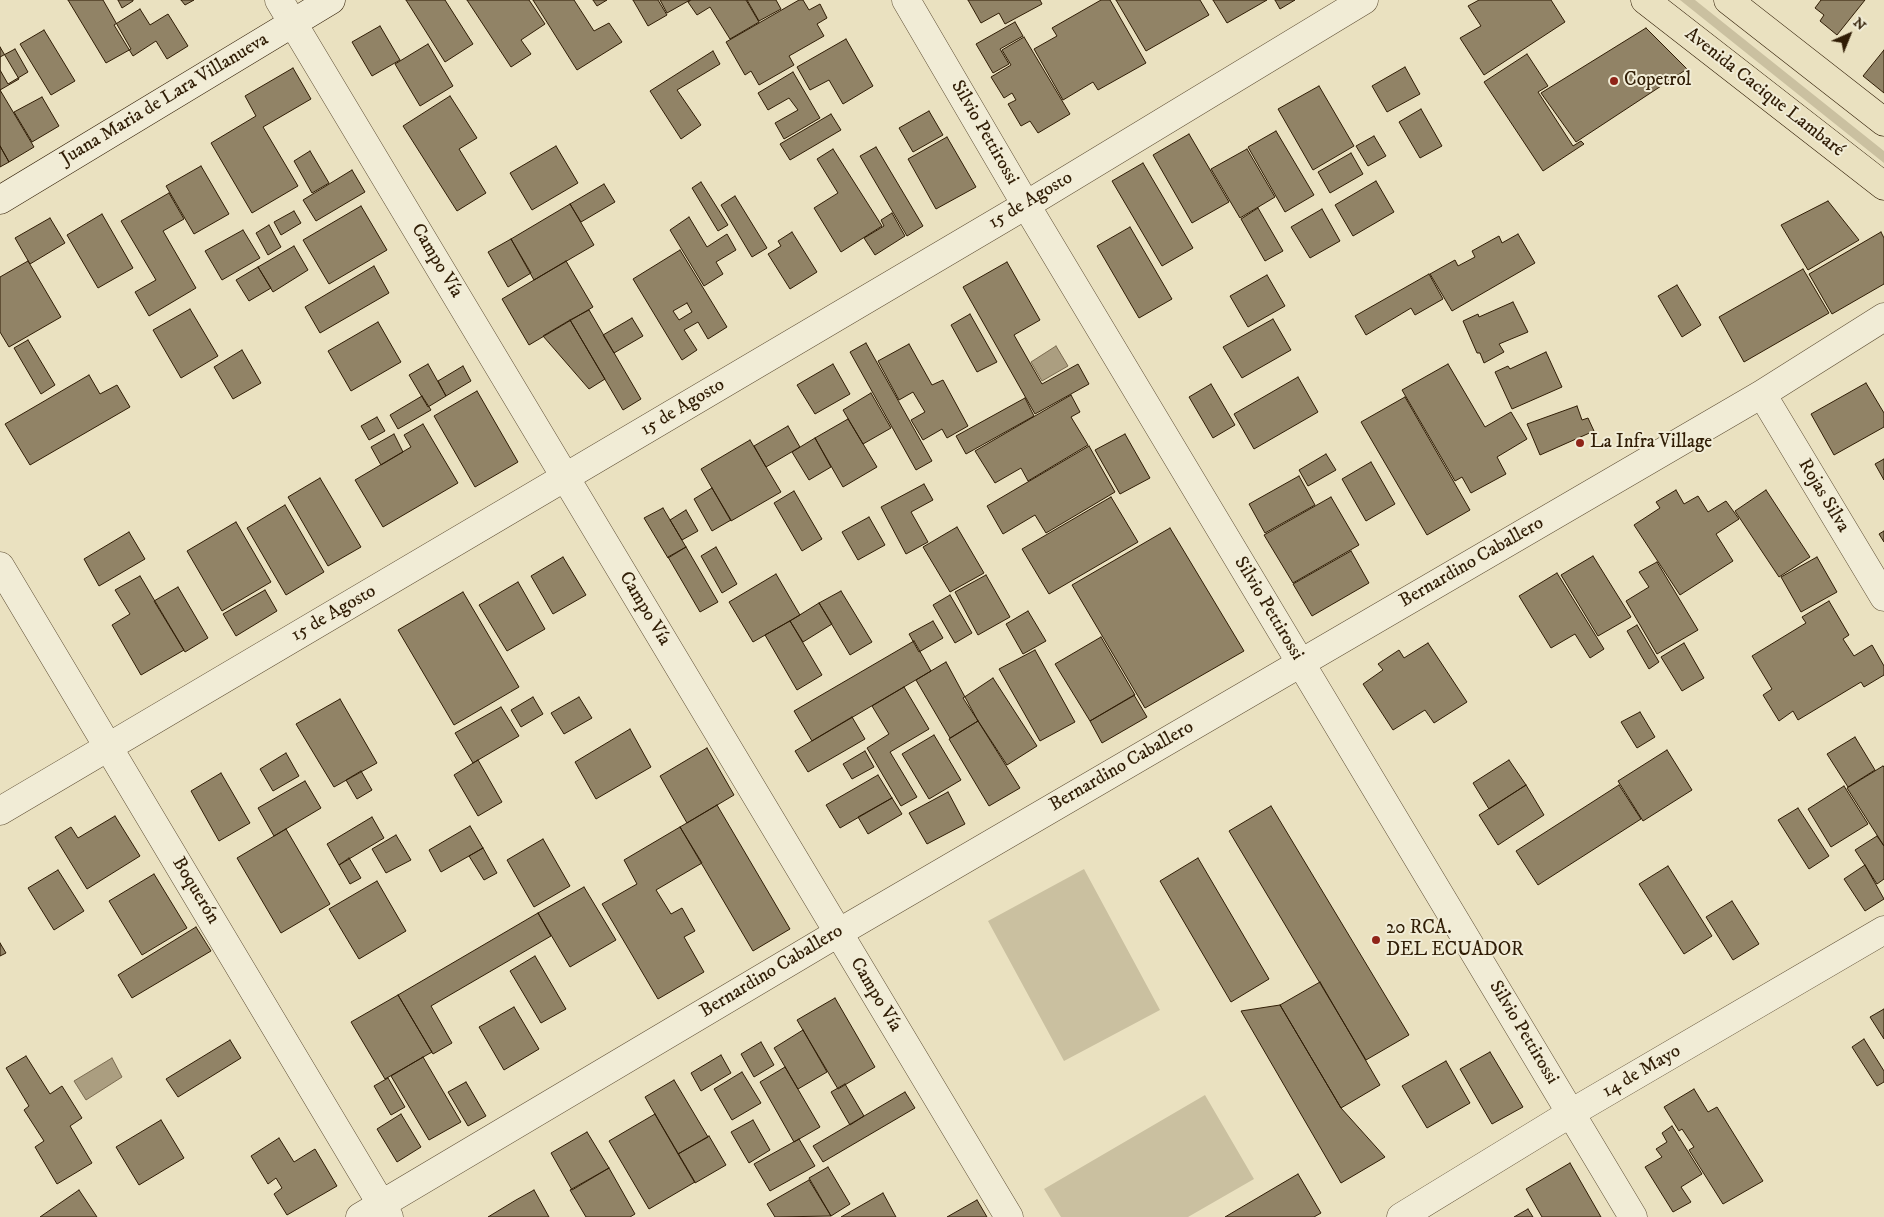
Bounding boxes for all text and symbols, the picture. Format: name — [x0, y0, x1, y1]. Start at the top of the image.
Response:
north arrow — [1824, 10, 1874, 60]
text: N — [1849, 14, 1870, 35]
street label: Avenida Cacique Lambaré — [1680, 24, 1848, 162]
street label: Juana Maria de Lara Villanueva — [57, 29, 273, 171]
place label: Copetrol — [1624, 70, 1691, 92]
marker: Copetrol — [1608, 75, 1620, 87]
street label: Silvio Pettirossi — [945, 77, 1023, 189]
street label: 15 de Agosto — [985, 167, 1077, 235]
street label: Campo Vía — [405, 220, 467, 302]
street label: 15 de Agosto — [637, 374, 729, 442]
place label: La Infra Village — [1590, 432, 1712, 454]
marker: La Infra Village — [1574, 437, 1586, 449]
street label: Rojas Silva — [1792, 455, 1854, 537]
street label: Bernardino Caballero — [1396, 512, 1548, 614]
street label: Silvio Pettirossi — [1228, 553, 1308, 665]
street label: Campo Vía — [613, 568, 675, 650]
street label: 15 de Agosto — [288, 581, 380, 647]
street label: Bernardino Caballero — [1046, 716, 1198, 818]
street label: Boquerón — [166, 853, 224, 929]
place label: 20 RCA. DEL ECUADOR — [1386, 918, 1524, 962]
street label: Bernardino Caballero — [696, 920, 848, 1024]
marker: 20 RCA. DEL ECUADOR — [1370, 934, 1382, 946]
street label: Campo Vía — [844, 954, 906, 1036]
street label: Silvio Pettirossi — [1483, 977, 1563, 1089]
street label: 14 de Mayo — [1599, 1040, 1685, 1104]

